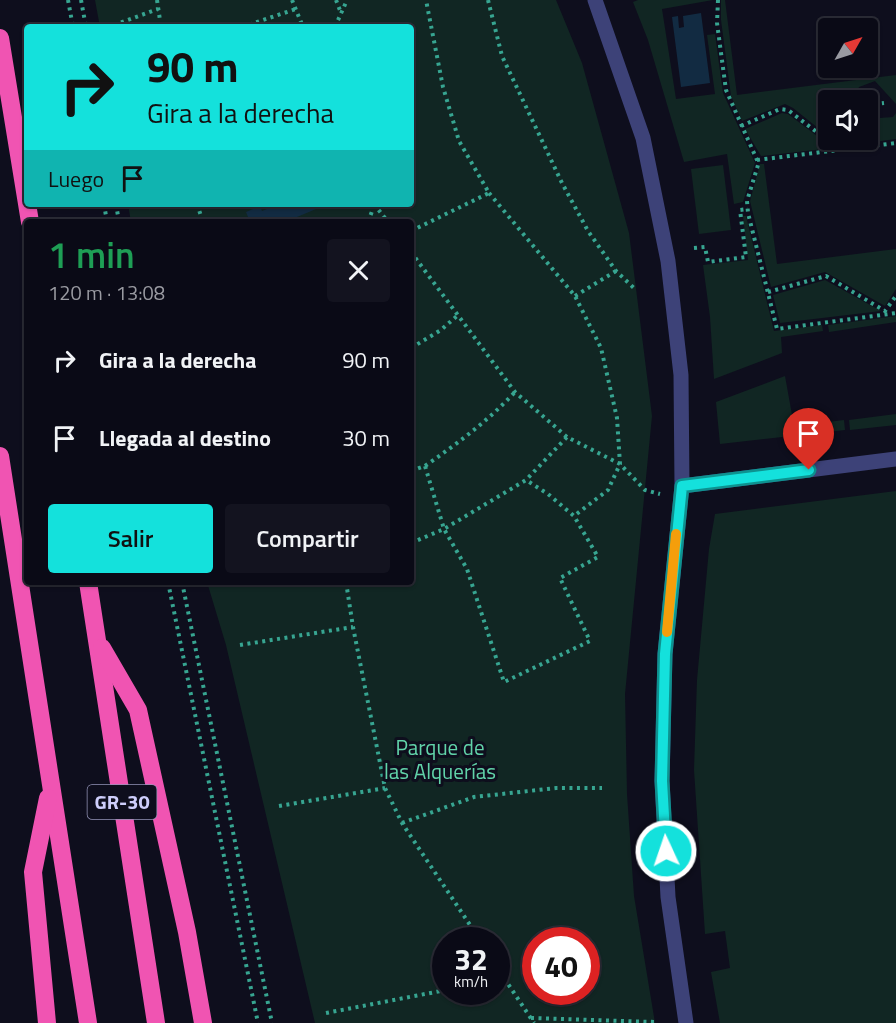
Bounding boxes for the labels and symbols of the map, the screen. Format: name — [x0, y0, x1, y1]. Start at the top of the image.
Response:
north arrow — [818, 18, 878, 78]
pin — [783, 408, 834, 470]
park label: Parque de las Alquerías — [384, 731, 496, 787]
road number: GR-30 — [88, 785, 156, 819]
position arrow — [634, 819, 698, 883]
speed limit sign: 40 — [522, 927, 600, 1005]

